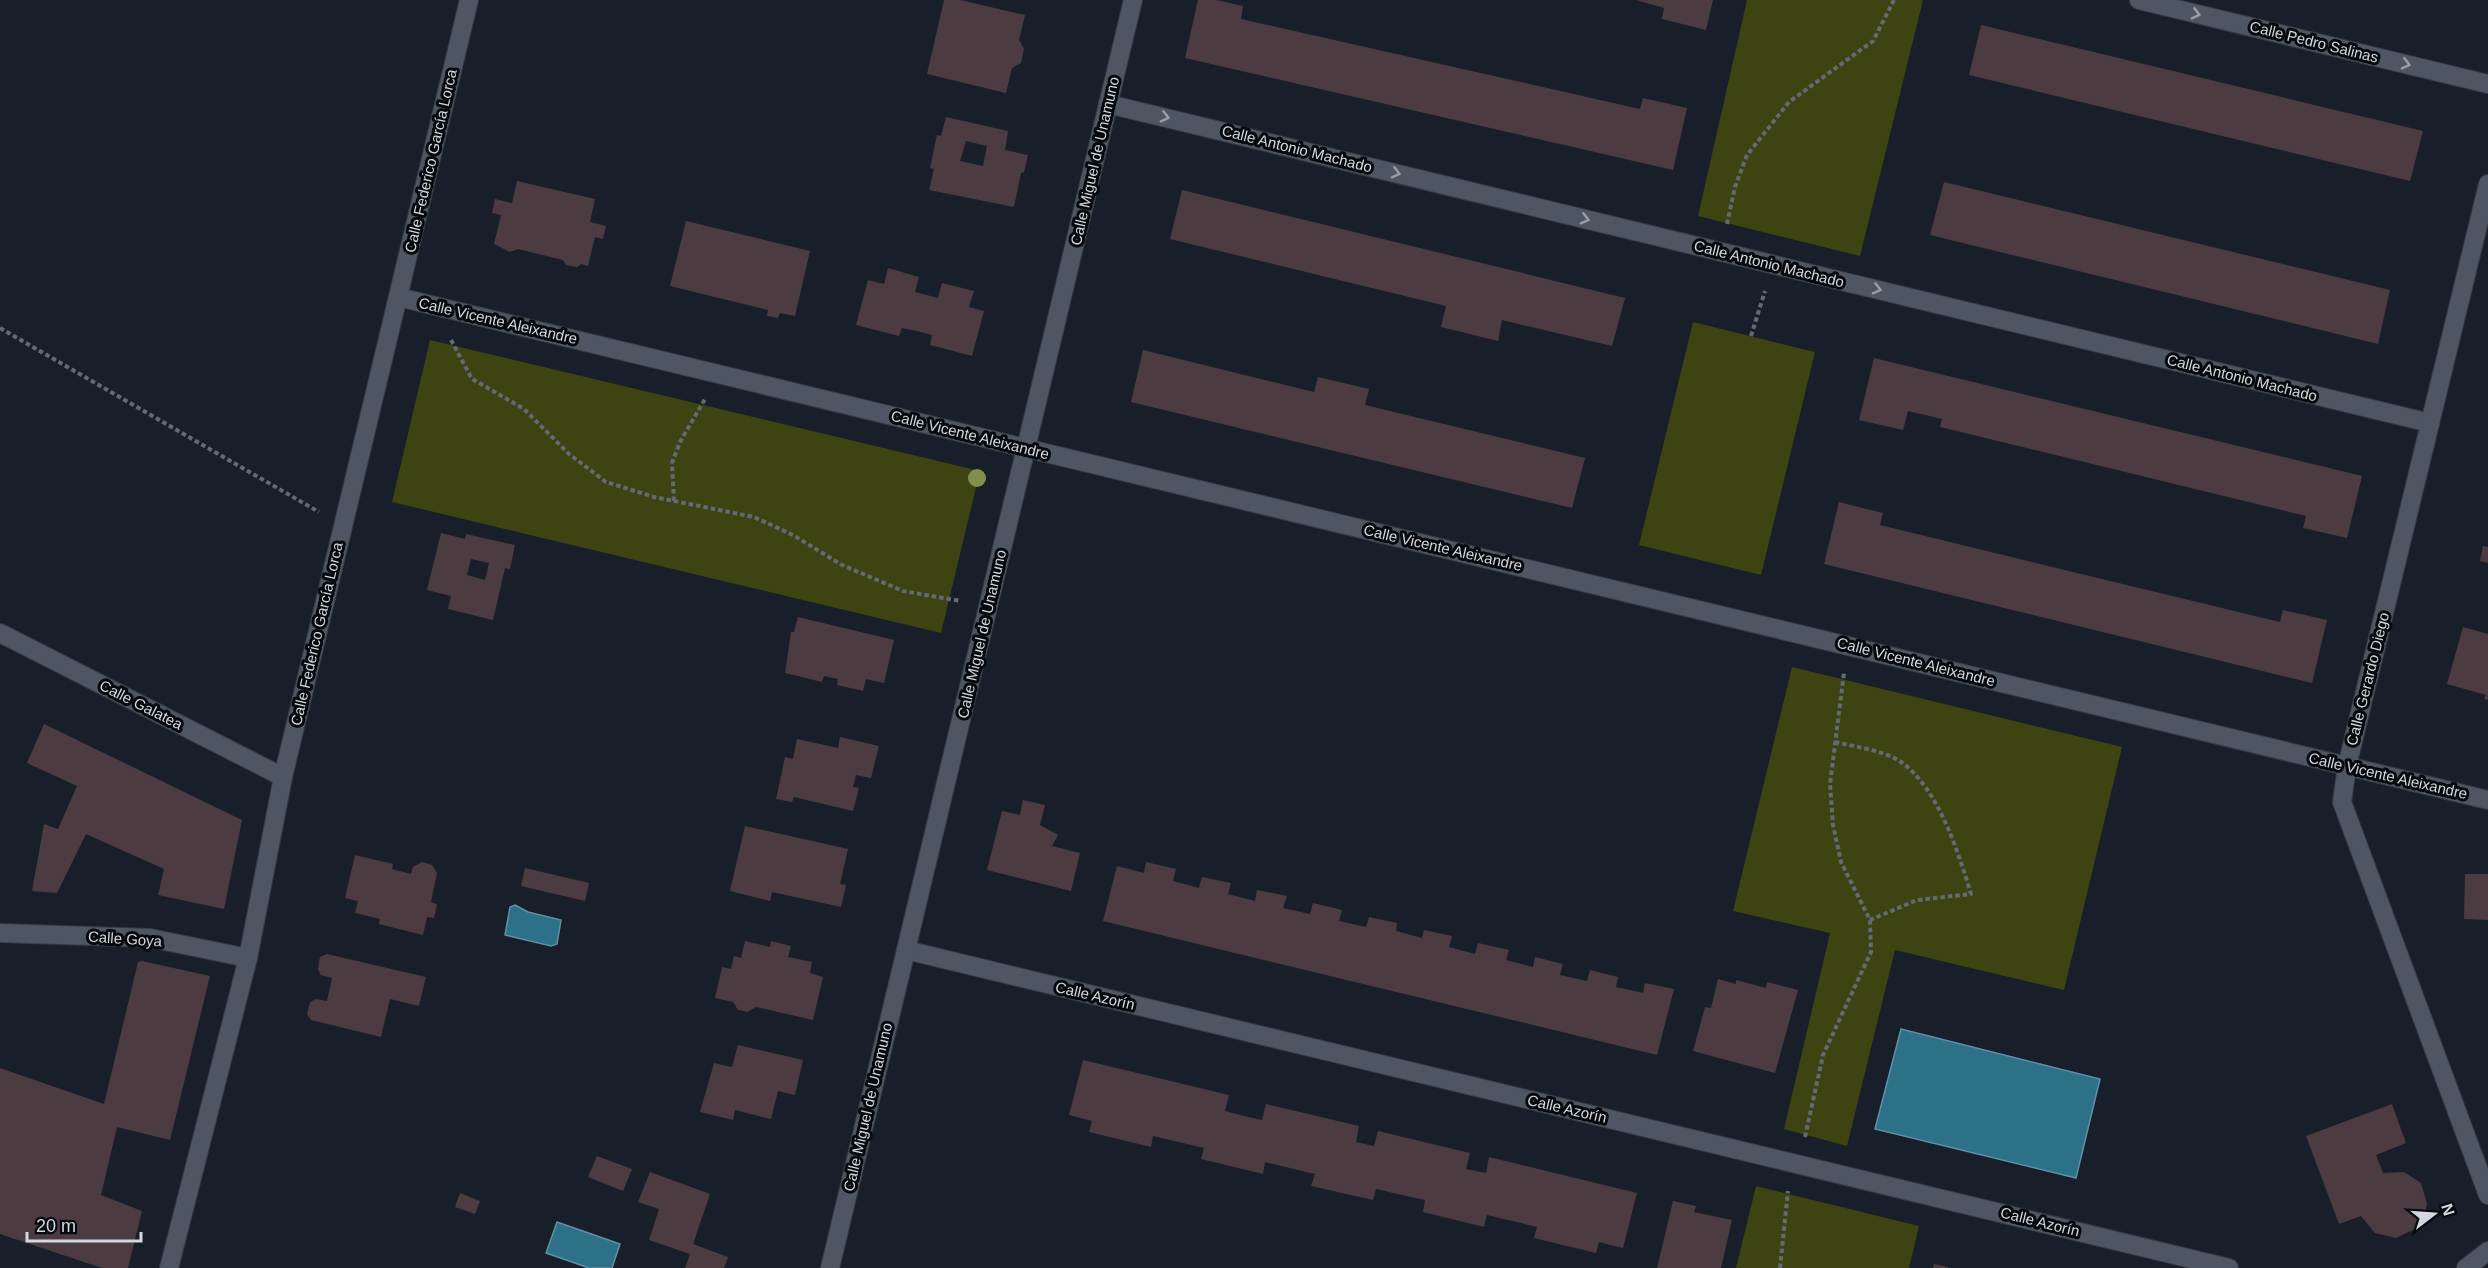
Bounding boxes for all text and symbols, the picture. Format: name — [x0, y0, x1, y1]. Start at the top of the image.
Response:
one-way arrow — [2191, 6, 2201, 19]
street label: Calle Pedro Salinas — [2248, 17, 2380, 66]
one-way arrow — [2401, 57, 2411, 70]
street label: Calle Federico García Lorca — [401, 67, 460, 254]
street label: Calle Miguel de Unamuno — [1067, 75, 1122, 247]
one-way arrow — [1160, 110, 1170, 123]
street label: Calle Antonio Machado — [1220, 122, 1374, 175]
one-way arrow — [1390, 165, 1400, 178]
one-way arrow — [1580, 211, 1590, 224]
street label: Calle Antonio Machado — [1692, 237, 1846, 290]
one-way arrow — [1872, 282, 1882, 295]
street label: Calle Vicente Aleixandre — [417, 294, 579, 347]
street label: Calle Antonio Machado — [2165, 351, 2319, 404]
street label: Calle Vicente Aleixandre — [889, 407, 1051, 462]
street label: Calle Vicente Aleixandre — [1362, 521, 1524, 574]
street label: Calle Federico García Lorca — [287, 540, 346, 727]
street label: Calle Miguel de Unamuno — [954, 548, 1009, 720]
street label: Calle Gerardo Diego — [2343, 610, 2392, 747]
street label: Calle Vicente Aleixandre — [1835, 634, 1997, 689]
street label: Calle Galatea — [97, 676, 186, 733]
street label: Calle Vicente Aleixandre — [2307, 749, 2469, 802]
street label: Calle Goya — [87, 927, 163, 950]
street label: Calle Azorín — [1054, 978, 1136, 1013]
street label: Calle Miguel de Unamuno — [840, 1021, 895, 1193]
street label: Calle Azorín — [1526, 1091, 1608, 1126]
north arrow — [2404, 1184, 2464, 1244]
text: N — [2438, 1202, 2458, 1218]
street label: Calle Azorín — [1999, 1203, 2081, 1240]
scale bar — [27, 1205, 141, 1243]
text: 20 m — [36, 1216, 76, 1236]

